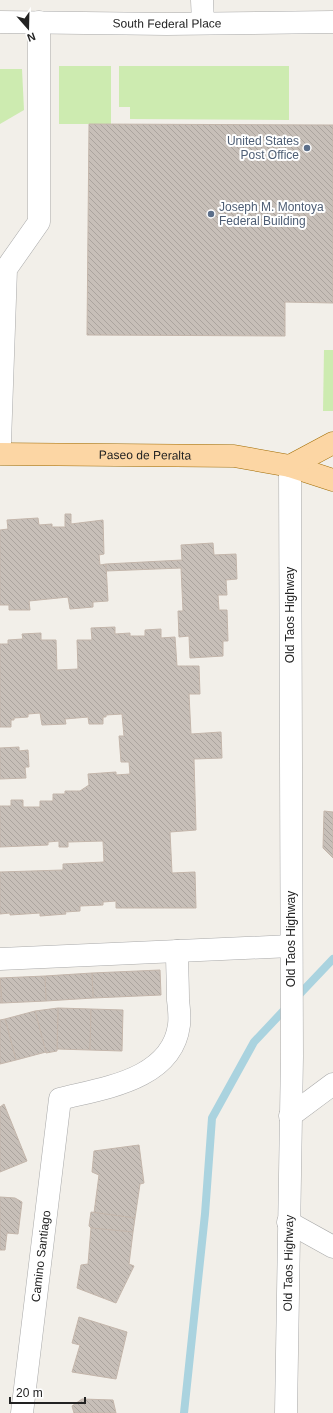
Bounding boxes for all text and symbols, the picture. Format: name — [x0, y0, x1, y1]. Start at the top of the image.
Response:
north arrow — [8, 8, 48, 48]
street label: South Federal Place — [112, 16, 222, 31]
text: N — [26, 30, 37, 44]
place label: United States Post Office — [227, 134, 299, 162]
marker: United States Post Office — [302, 143, 312, 153]
place label: Joseph M. Montoya Federal Building — [219, 200, 324, 228]
marker: Joseph M. Montoya Federal Building — [206, 209, 216, 219]
street label: Paseo de Peralta — [99, 448, 191, 463]
street label: Old Taos Highway — [283, 567, 297, 663]
street label: Old Taos Highway — [284, 891, 298, 987]
street label: Camino Santiago — [28, 1209, 54, 1303]
street label: Old Taos Highway — [281, 1215, 296, 1311]
scale bar — [10, 1379, 85, 1405]
text: 20 m — [16, 1386, 43, 1400]

